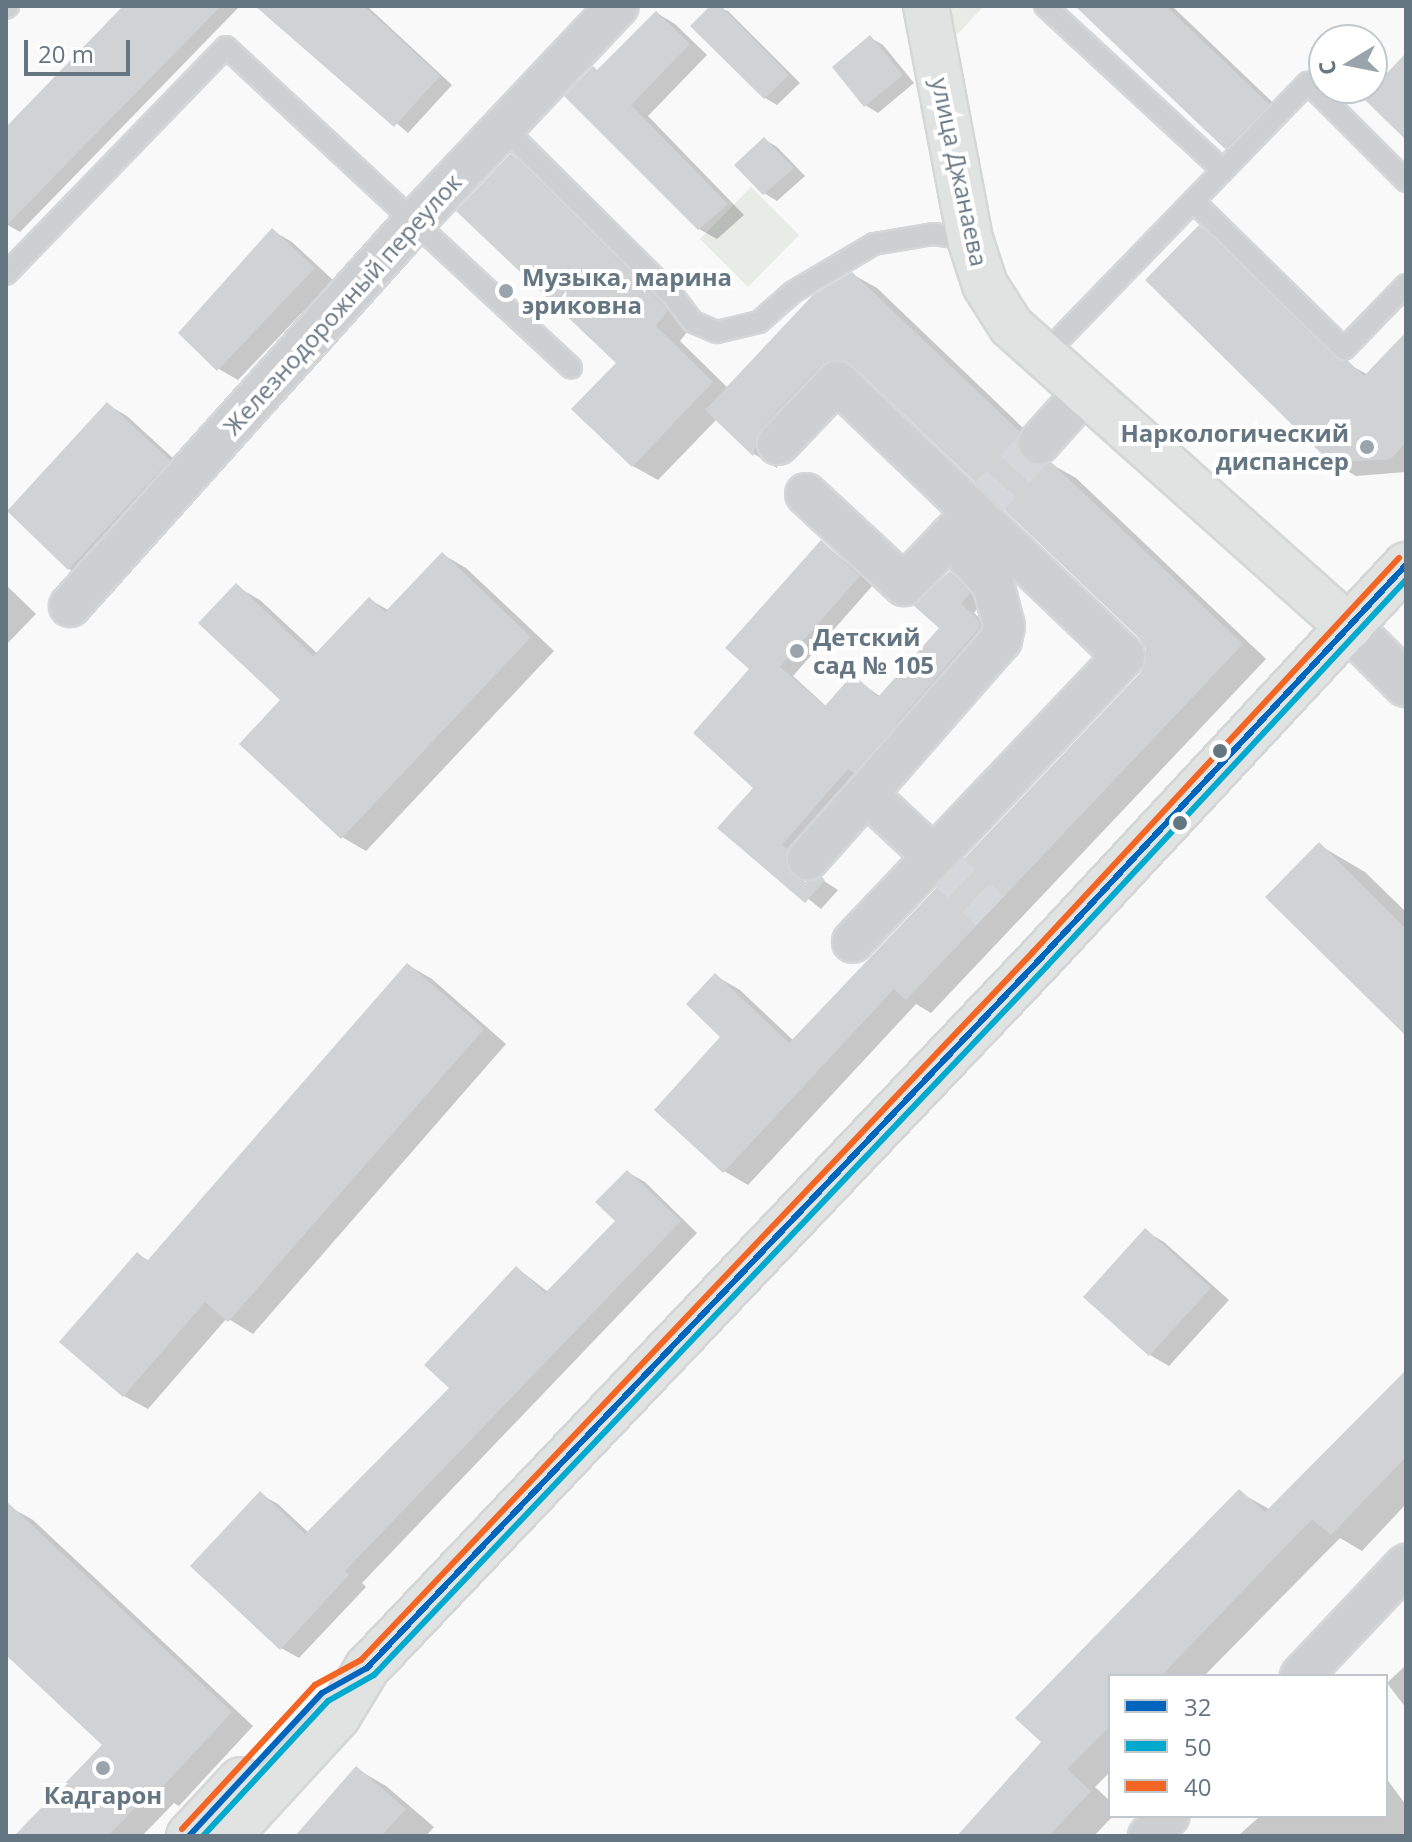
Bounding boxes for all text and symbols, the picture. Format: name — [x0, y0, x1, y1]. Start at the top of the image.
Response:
scale bar — [28, 24, 134, 74]
north arrow — [1308, 24, 1388, 104]
text: 20 m — [38, 37, 94, 70]
text: С — [1310, 58, 1342, 77]
street label: улица Джанаева — [926, 75, 994, 269]
street label: Железнодорожный переулок — [217, 168, 467, 440]
place label: Музыка, марина эриковна — [522, 263, 732, 319]
marker: Музыка, марина эриковна — [497, 282, 515, 300]
place label: Наркологический диспансер — [1120, 419, 1349, 475]
marker: Наркологический диспансер — [1356, 436, 1378, 458]
place label: Детский сад № 105 — [813, 623, 934, 679]
marker: Детский сад № 105 — [788, 642, 806, 660]
unlabelled marker — [1212, 743, 1228, 759]
unlabelled marker — [1172, 815, 1188, 831]
legend — [1108, 1674, 1388, 1818]
text: 32 — [1184, 1690, 1211, 1723]
text: 50 — [1184, 1730, 1211, 1763]
marker: Кадгарон — [94, 1759, 112, 1777]
text: 40 — [1184, 1770, 1211, 1803]
place label: Кадгарон — [44, 1781, 162, 1809]

